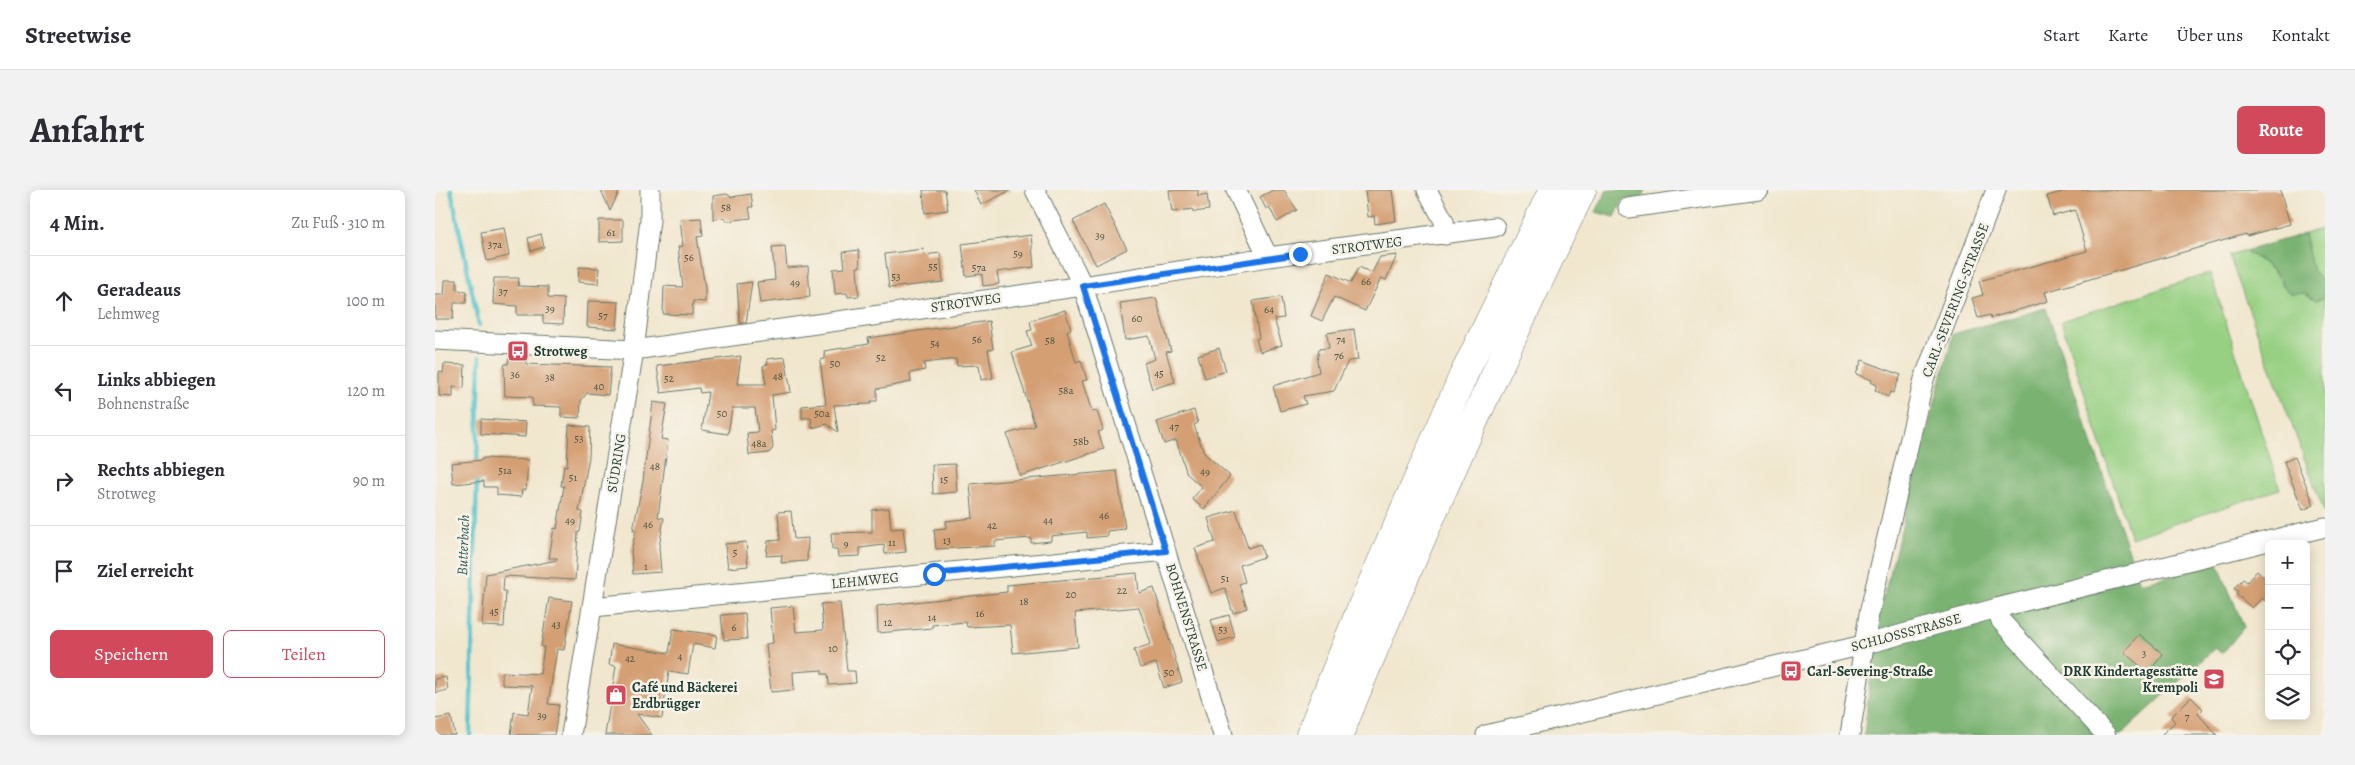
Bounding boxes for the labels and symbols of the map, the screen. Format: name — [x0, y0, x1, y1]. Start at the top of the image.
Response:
house number: 58 — [721, 200, 731, 215]
street label: CARL-SEVERING-STRASSE — [1917, 220, 1994, 380]
house number: 61 — [607, 225, 616, 240]
house number: 39 — [1095, 228, 1105, 243]
street label: STROTWEG — [1331, 232, 1403, 259]
house number: 37a — [488, 237, 503, 252]
route end — [1289, 243, 1312, 266]
house number: 59 — [1013, 246, 1023, 261]
house number: 56 — [684, 250, 694, 265]
house number: 55 — [928, 259, 938, 274]
house number: 57a — [972, 260, 987, 275]
house number: 53 — [891, 269, 901, 284]
house number: 66 — [1361, 274, 1371, 289]
house number: 49 — [790, 275, 800, 290]
house number: 37 — [498, 284, 508, 299]
street label: STROTWEG — [930, 288, 1003, 317]
house number: 39 — [545, 301, 555, 316]
house number: 64 — [1264, 302, 1274, 317]
house number: 57 — [598, 308, 608, 323]
house number: 60 — [1132, 311, 1143, 326]
house number: 56 — [972, 332, 982, 347]
house number: 74 — [1336, 332, 1346, 347]
house number: 58 — [1045, 333, 1055, 348]
house number: 54 — [930, 336, 940, 351]
bus stop icon: Strotweg — [506, 339, 530, 363]
place label: Strotweg — [534, 342, 588, 361]
house number: 76 — [1334, 348, 1344, 363]
house number: 52 — [876, 350, 886, 365]
house number: 50 — [830, 356, 840, 371]
house number: 45 — [1154, 366, 1164, 381]
house number: 36 — [510, 367, 520, 382]
house number: 48 — [773, 369, 783, 384]
house number: 38 — [545, 370, 555, 385]
house number: 52 — [664, 371, 674, 386]
house number: 40 — [594, 379, 605, 394]
house number: 58a — [1058, 383, 1074, 398]
house number: 50 — [717, 406, 727, 421]
house number: 50a — [814, 406, 831, 421]
house number: 47 — [1169, 419, 1179, 434]
house number: 53 — [574, 431, 584, 446]
street label: SÜDRING — [602, 432, 631, 494]
house number: 58b — [1073, 434, 1089, 449]
house number: 48a — [751, 436, 768, 451]
house number: 48 — [650, 459, 660, 474]
house number: 51a — [498, 463, 513, 478]
house number: 49 — [1200, 464, 1210, 479]
house number: 51 — [569, 470, 577, 485]
house number: 15 — [940, 472, 949, 487]
house number: 46 — [1099, 508, 1109, 523]
house number: 49 — [565, 513, 575, 528]
house number: 44 — [1043, 513, 1053, 528]
water label: Butterbach — [452, 514, 474, 576]
house number: 46 — [643, 517, 653, 532]
house number: 42 — [987, 518, 997, 533]
house number: 13 — [943, 533, 951, 548]
house number: 11 — [888, 535, 896, 550]
house number: 9 — [843, 536, 849, 551]
house number: 5 — [733, 545, 738, 560]
house number: 1 — [644, 559, 648, 574]
street label: BOHNENSTRASSE — [1161, 561, 1212, 673]
route start — [923, 563, 946, 586]
street label: LEHMWEG — [830, 568, 900, 593]
house number: 51 — [1221, 571, 1229, 586]
house number: 22 — [1117, 583, 1127, 598]
house number: 20 — [1065, 587, 1077, 602]
house number: 18 — [1019, 594, 1029, 609]
house number: 45 — [489, 604, 499, 619]
house number: 16 — [976, 606, 984, 621]
street label: SCHLOSSSTRASSE — [1849, 609, 1963, 656]
house number: 14 — [928, 610, 936, 625]
house number: 12 — [884, 615, 893, 630]
house number: 43 — [551, 617, 561, 632]
house number: 6 — [731, 620, 737, 635]
house number: 53 — [1218, 622, 1228, 637]
house number: 10 — [828, 641, 838, 656]
house number: 3 — [2142, 646, 2146, 661]
house number: 4 — [678, 649, 683, 664]
house number: 42 — [625, 651, 635, 666]
bus stop icon: Carl-Severing-Straße — [1779, 659, 1803, 683]
place label: Carl-Severing-Straße — [1807, 662, 1934, 681]
place label: DRK Kindertagesstätte Krempoli — [2063, 662, 2199, 697]
house number: 50 — [1164, 665, 1174, 680]
school or university icon: DRK Kindertagesstätte Krempoli — [2202, 667, 2226, 691]
place label: Café und Bäckerei Erdbrügger — [632, 678, 738, 713]
shop icon: Café und Bäckerei Erdbrügger — [604, 683, 628, 707]
house number: 39 — [537, 708, 547, 723]
house number: 7 — [2185, 709, 2190, 724]

